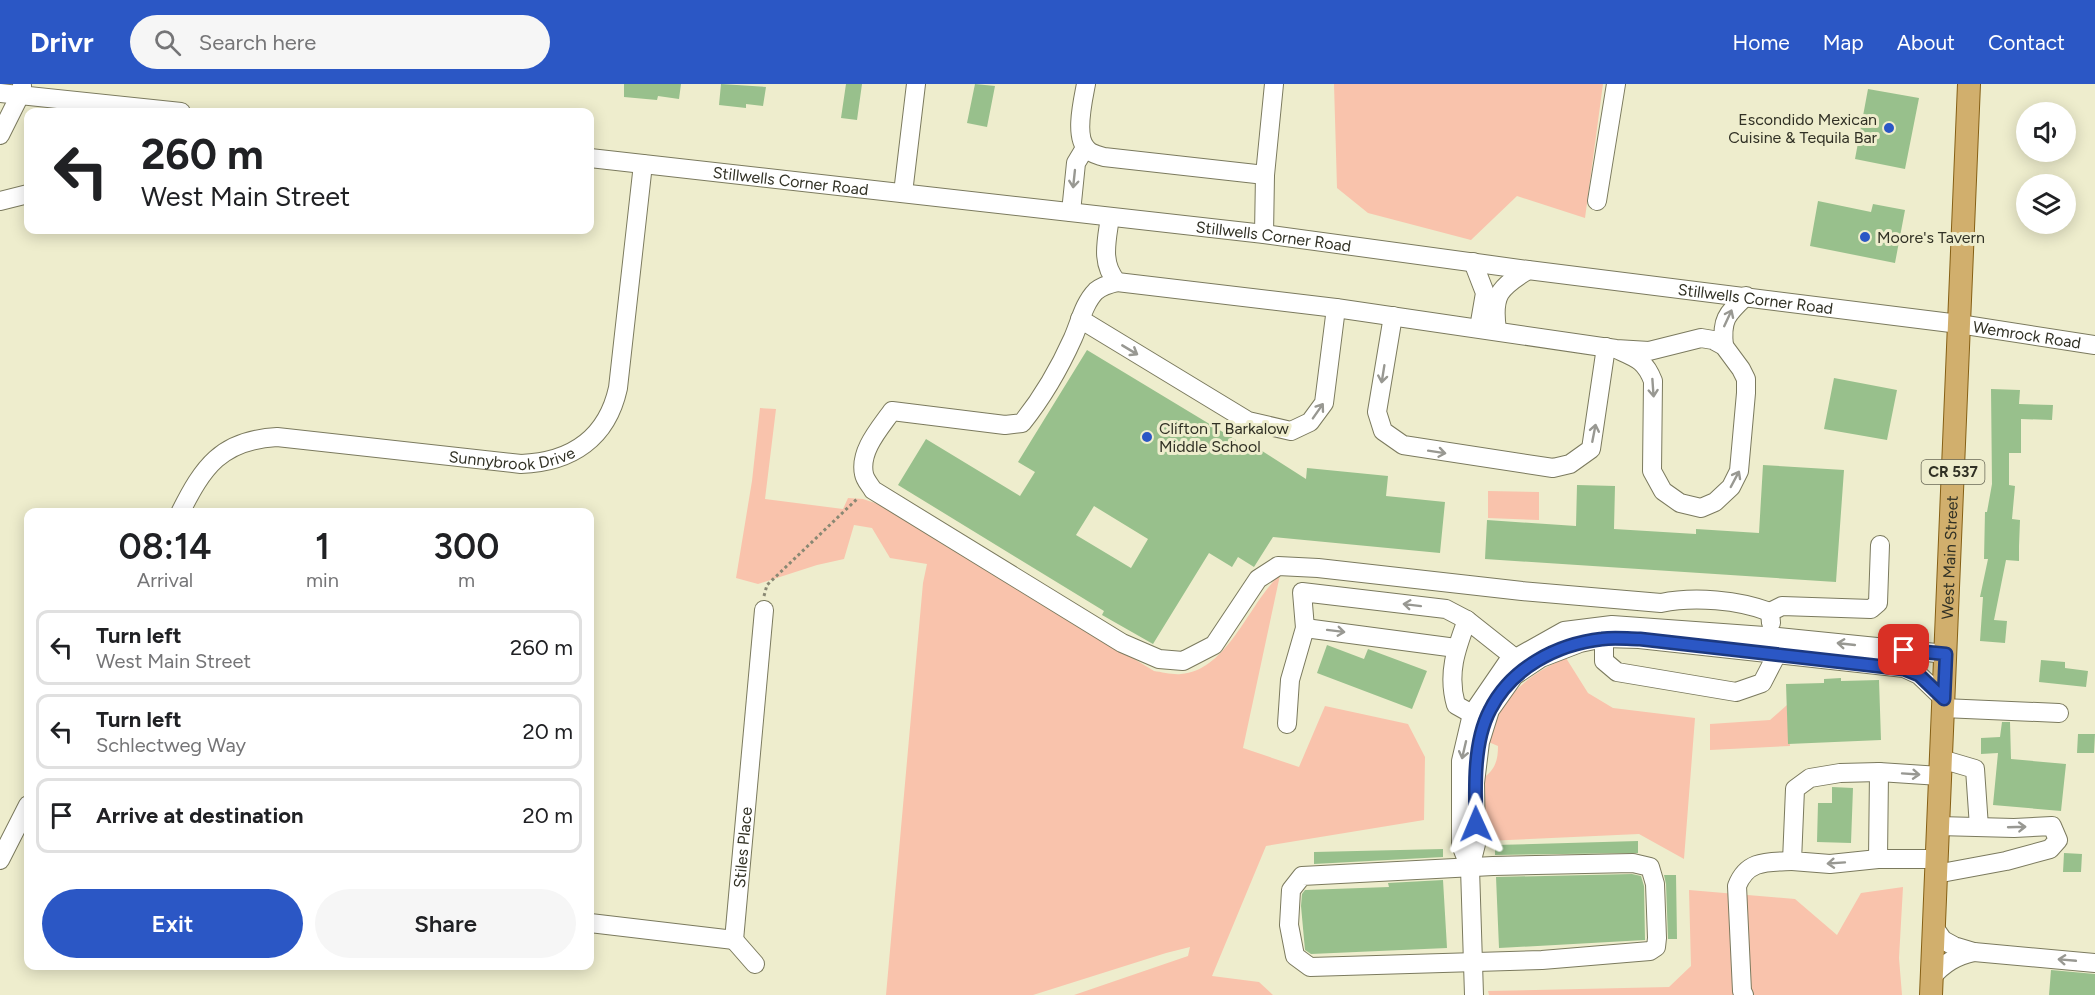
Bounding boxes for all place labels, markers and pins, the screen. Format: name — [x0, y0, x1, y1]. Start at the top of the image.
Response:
place label: Escondido Mexican Cuisine & Tequila Bar — [1728, 110, 1878, 147]
marker: Escondido Mexican Cuisine & Tequila Bar — [1882, 121, 1896, 135]
place label: Moore's Tavern — [1877, 228, 1985, 247]
marker: Moore's Tavern — [1858, 230, 1872, 244]
place label: Clifton T Barkalow Middle School — [1159, 419, 1289, 456]
marker: Clifton T Barkalow Middle School — [1140, 430, 1154, 444]
pin — [1878, 624, 1929, 675]

